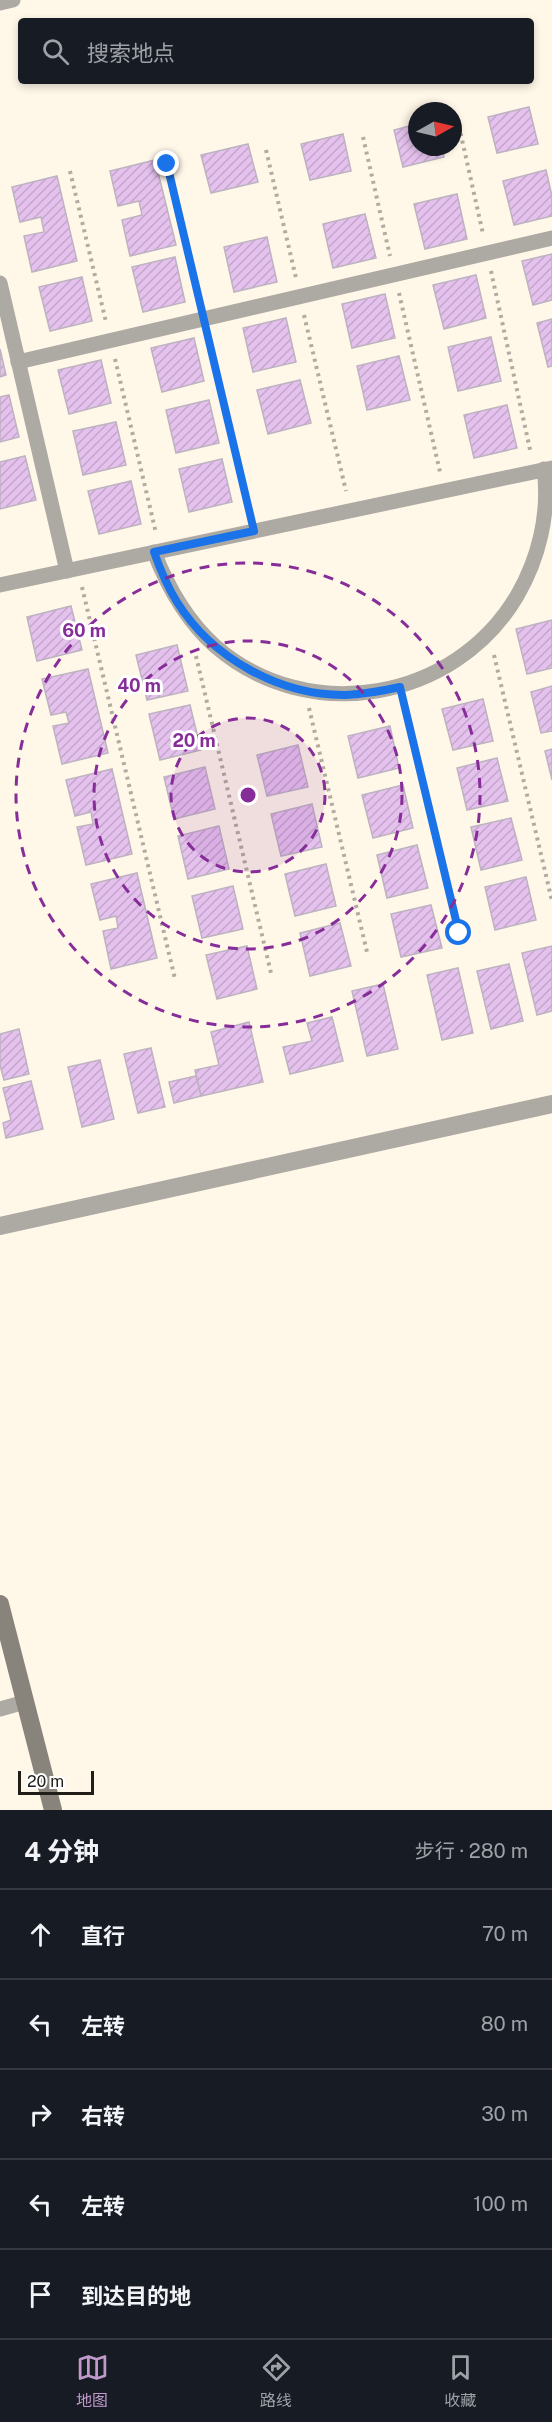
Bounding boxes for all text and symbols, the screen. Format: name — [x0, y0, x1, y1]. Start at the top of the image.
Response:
search box — [18, 18, 534, 84]
icon: search — [39, 35, 72, 68]
text: 搜索地点 — [87, 40, 175, 66]
north arrow — [408, 102, 462, 156]
route end — [153, 150, 179, 176]
text: 60 m — [62, 620, 106, 641]
text: 40 m — [117, 675, 161, 696]
text: 20 m — [172, 730, 216, 751]
centre of rings — [238, 785, 258, 805]
route start — [445, 919, 471, 945]
scale bar — [18, 1768, 94, 1796]
text: 20 m — [27, 1772, 64, 1791]
text: 4 分钟 — [24, 1836, 99, 1867]
text: 步行 · 280 m — [415, 1839, 528, 1863]
icon: ahead — [24, 1918, 57, 1951]
text: 70 m — [482, 1922, 528, 1946]
text: 直行 — [81, 1923, 125, 1949]
icon: left — [24, 2008, 57, 2041]
text: 80 m — [481, 2012, 528, 2036]
text: 左转 — [81, 2013, 125, 2039]
icon: right — [24, 2098, 57, 2131]
text: 30 m — [481, 2102, 528, 2126]
text: 右转 — [81, 2103, 125, 2129]
icon: left — [24, 2188, 57, 2221]
text: 100 m — [473, 2192, 528, 2216]
text: 左转 — [81, 2193, 125, 2219]
icon: arrive — [24, 2278, 57, 2311]
text: 到达目的地 — [81, 2283, 191, 2309]
tab: 地图 — [76, 2351, 109, 2411]
tab: 路线 — [260, 2351, 293, 2411]
tab: 收藏 — [444, 2351, 477, 2411]

